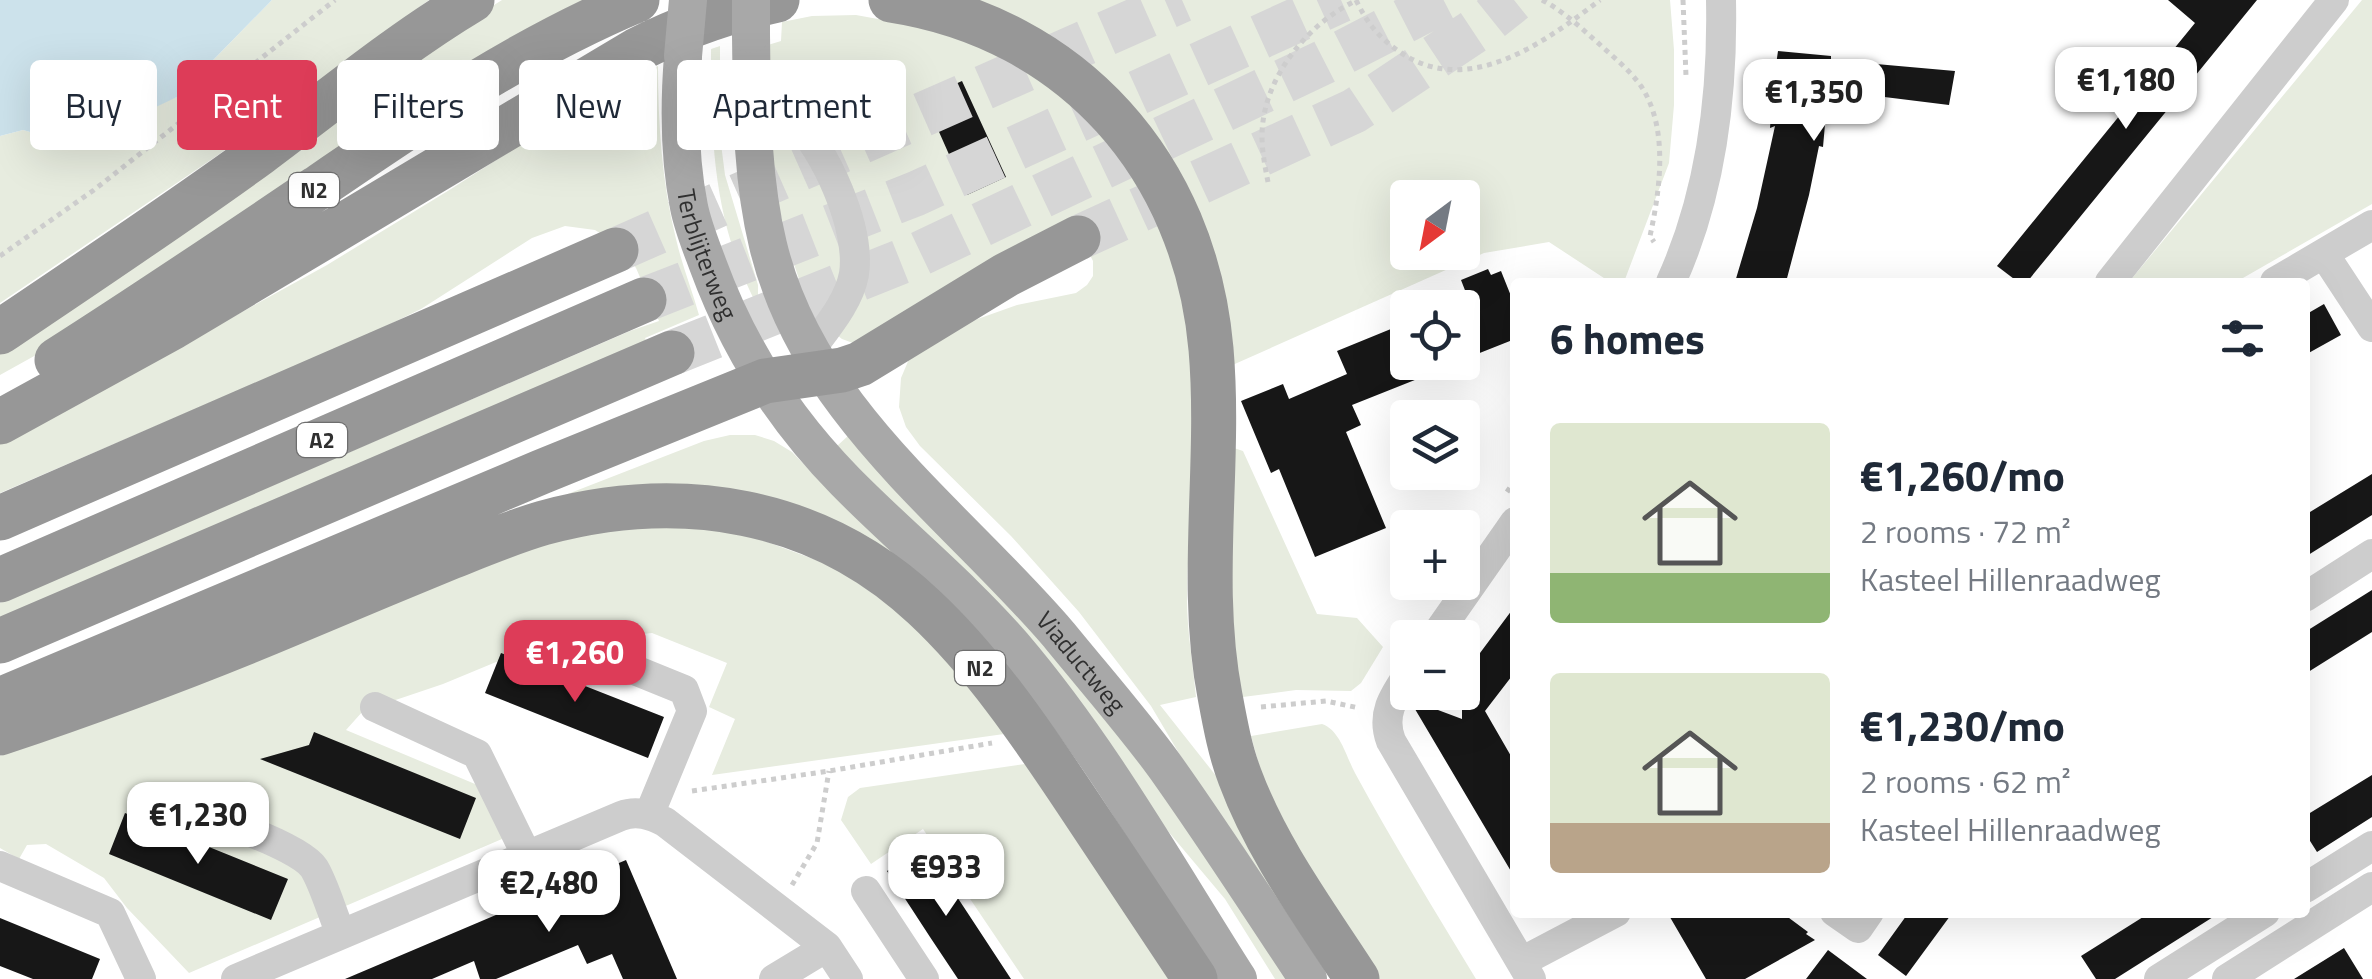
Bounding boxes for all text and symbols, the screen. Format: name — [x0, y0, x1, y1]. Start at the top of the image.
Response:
pin: €1,180 — [2045, 47, 2207, 132]
text: €1,180 — [2077, 55, 2175, 103]
pin: €1,350 — [1733, 59, 1895, 144]
chip: Buy — [30, 60, 157, 150]
chip: Rent — [177, 60, 317, 150]
chip: Filters — [337, 60, 499, 150]
chip: New — [519, 60, 657, 150]
chip: Apartment — [677, 60, 906, 150]
text: €1,350 — [1765, 67, 1863, 115]
road number: N2 — [289, 173, 339, 207]
north arrow — [1390, 180, 1480, 270]
map controls — [1390, 180, 1480, 710]
street label: Terblijterweg — [667, 186, 748, 326]
button: locate — [1390, 290, 1480, 380]
text: 6 homes — [1550, 306, 1705, 370]
icon: filters — [2215, 311, 2270, 366]
button: layers — [1390, 400, 1480, 490]
road number: A2 — [297, 423, 347, 457]
text: €1,260/mo — [1860, 443, 2065, 507]
icon: home — [1630, 463, 1750, 583]
text: 2 rooms · 72 m² — [1860, 507, 2071, 555]
button: + — [1390, 510, 1480, 600]
text: Kasteel Hillenraadweg — [1860, 555, 2161, 603]
street label: Viaductweg — [1027, 602, 1135, 722]
pin: €1,260 — [494, 620, 656, 705]
button: − — [1390, 620, 1480, 710]
text: €1,260 — [526, 628, 624, 676]
road number: N2 — [955, 651, 1005, 685]
text: €1,230/mo — [1860, 693, 2065, 757]
icon: home — [1630, 713, 1750, 833]
text: 2 rooms · 62 m² — [1860, 757, 2071, 805]
pin: €1,230 — [117, 782, 279, 867]
text: €1,230 — [149, 790, 247, 838]
text: Kasteel Hillenraadweg — [1860, 805, 2161, 853]
pin: €933 — [887, 834, 1005, 919]
text: €933 — [910, 842, 982, 890]
pin: €2,480 — [468, 850, 630, 935]
text: €2,480 — [500, 858, 598, 906]

